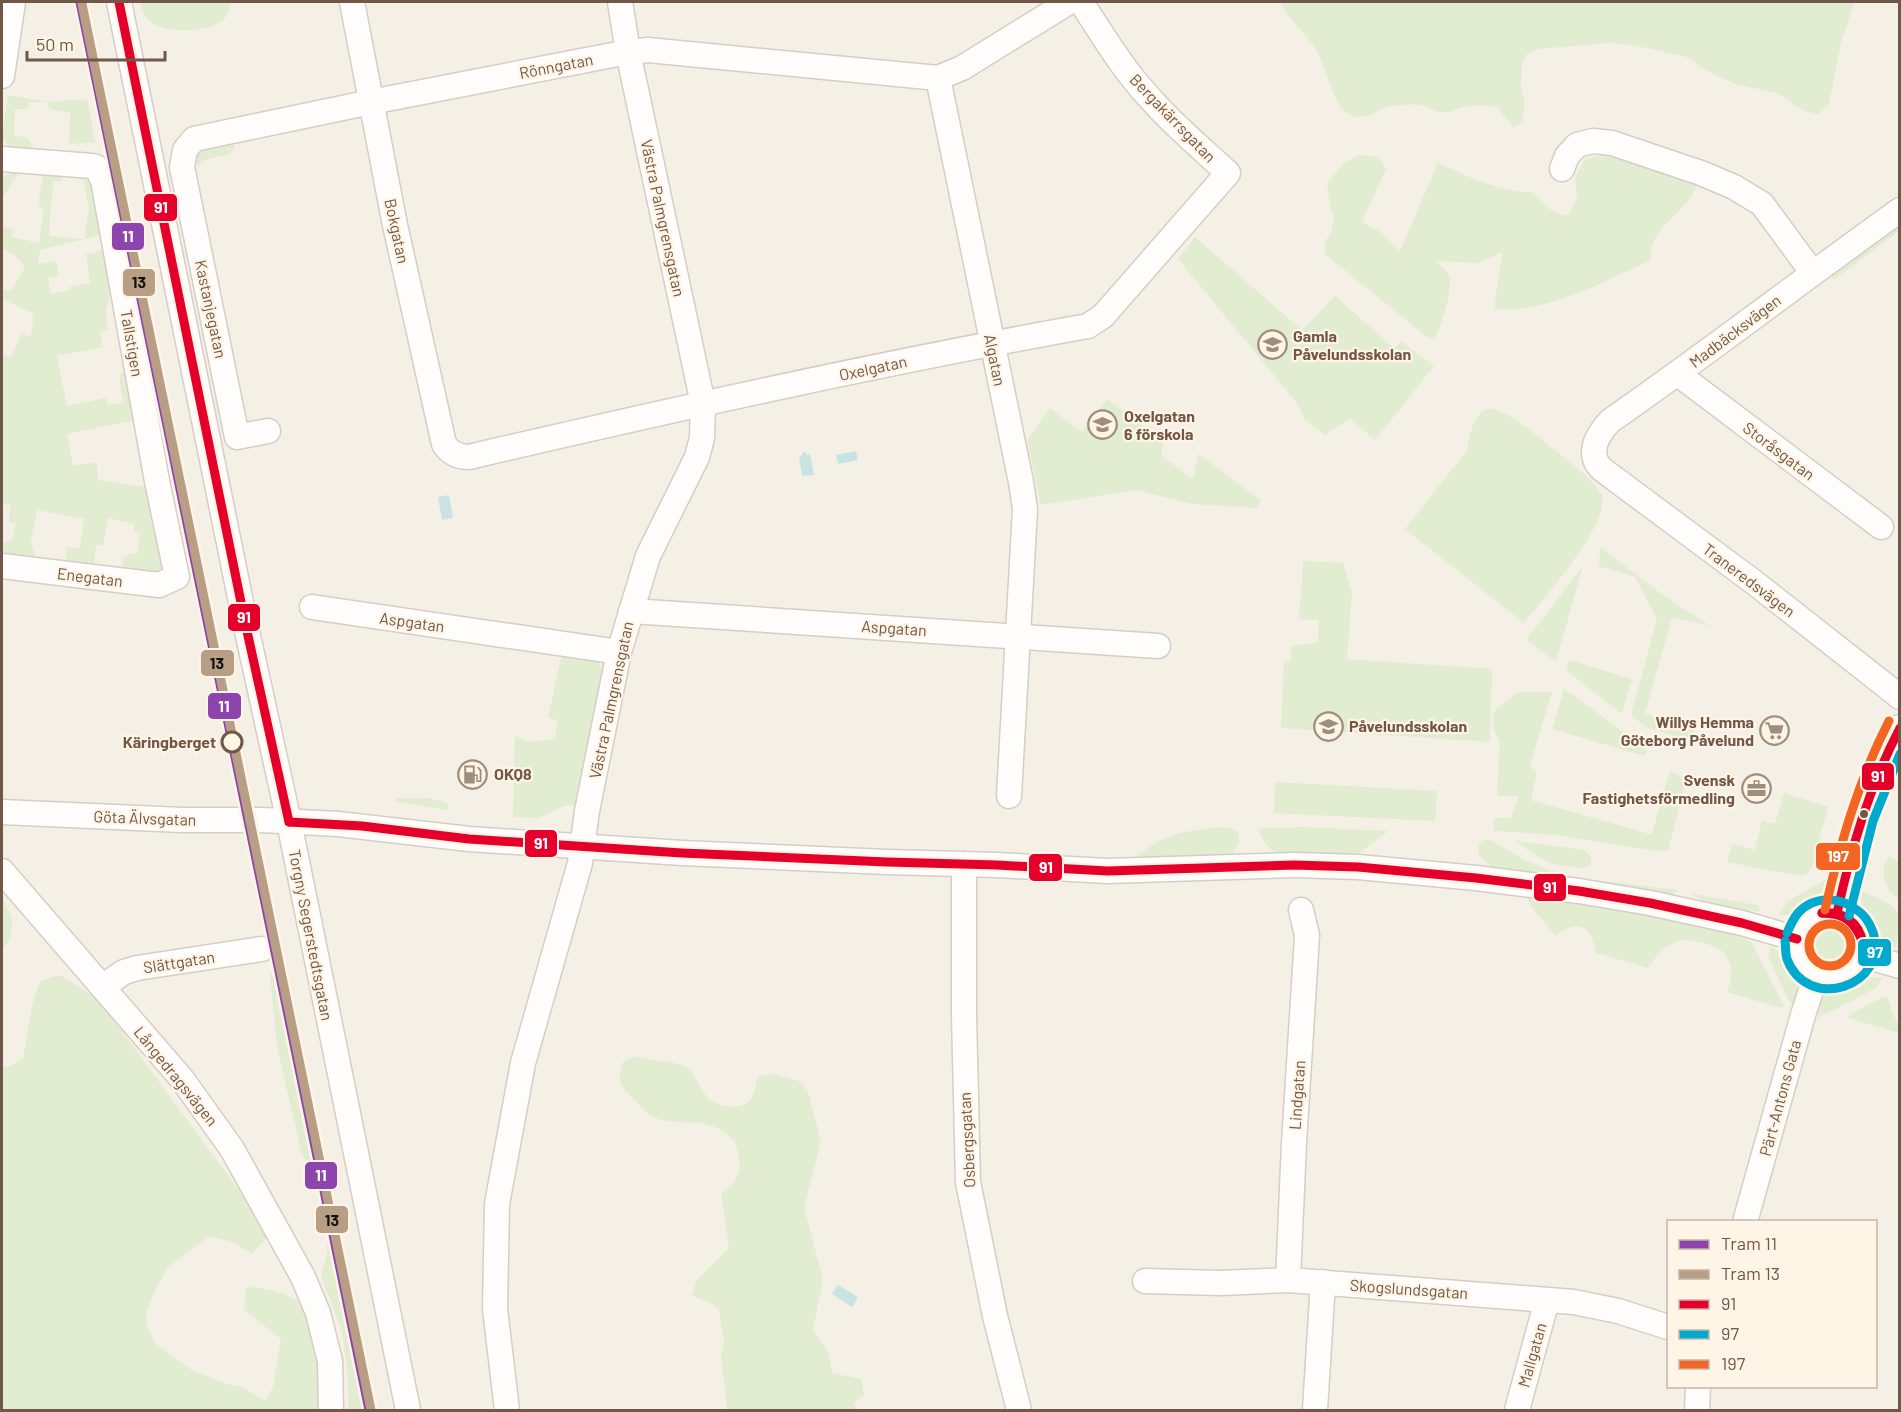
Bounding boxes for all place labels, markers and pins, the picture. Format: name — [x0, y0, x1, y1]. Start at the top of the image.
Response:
place label: Gamla Påvelundsskolan — [1293, 326, 1411, 363]
school or university icon: Gamla Påvelundsskolan — [1256, 329, 1288, 361]
place label: Oxelgatan 6 förskola — [1124, 406, 1195, 443]
school or university icon: Oxelgatan 6 förskola — [1087, 409, 1119, 441]
school or university icon: Påvelundsskolan — [1312, 710, 1344, 742]
place label: Willys Hemma Göteborg Påvelund — [1621, 712, 1754, 749]
supermarket icon: Willys Hemma Göteborg Påvelund — [1759, 715, 1791, 747]
place label: Påvelundsskolan — [1349, 716, 1467, 735]
marker: Käringberget — [221, 731, 243, 753]
place label: Käringberget — [123, 732, 216, 751]
fuel station icon: OKQ8 — [457, 758, 489, 790]
place label: OKQ8 — [494, 764, 532, 783]
place label: Svensk Fastighetsförmedling — [1583, 770, 1735, 807]
office icon: Svensk Fastighetsförmedling — [1740, 773, 1772, 805]
unlabelled marker — [1858, 808, 1870, 820]

